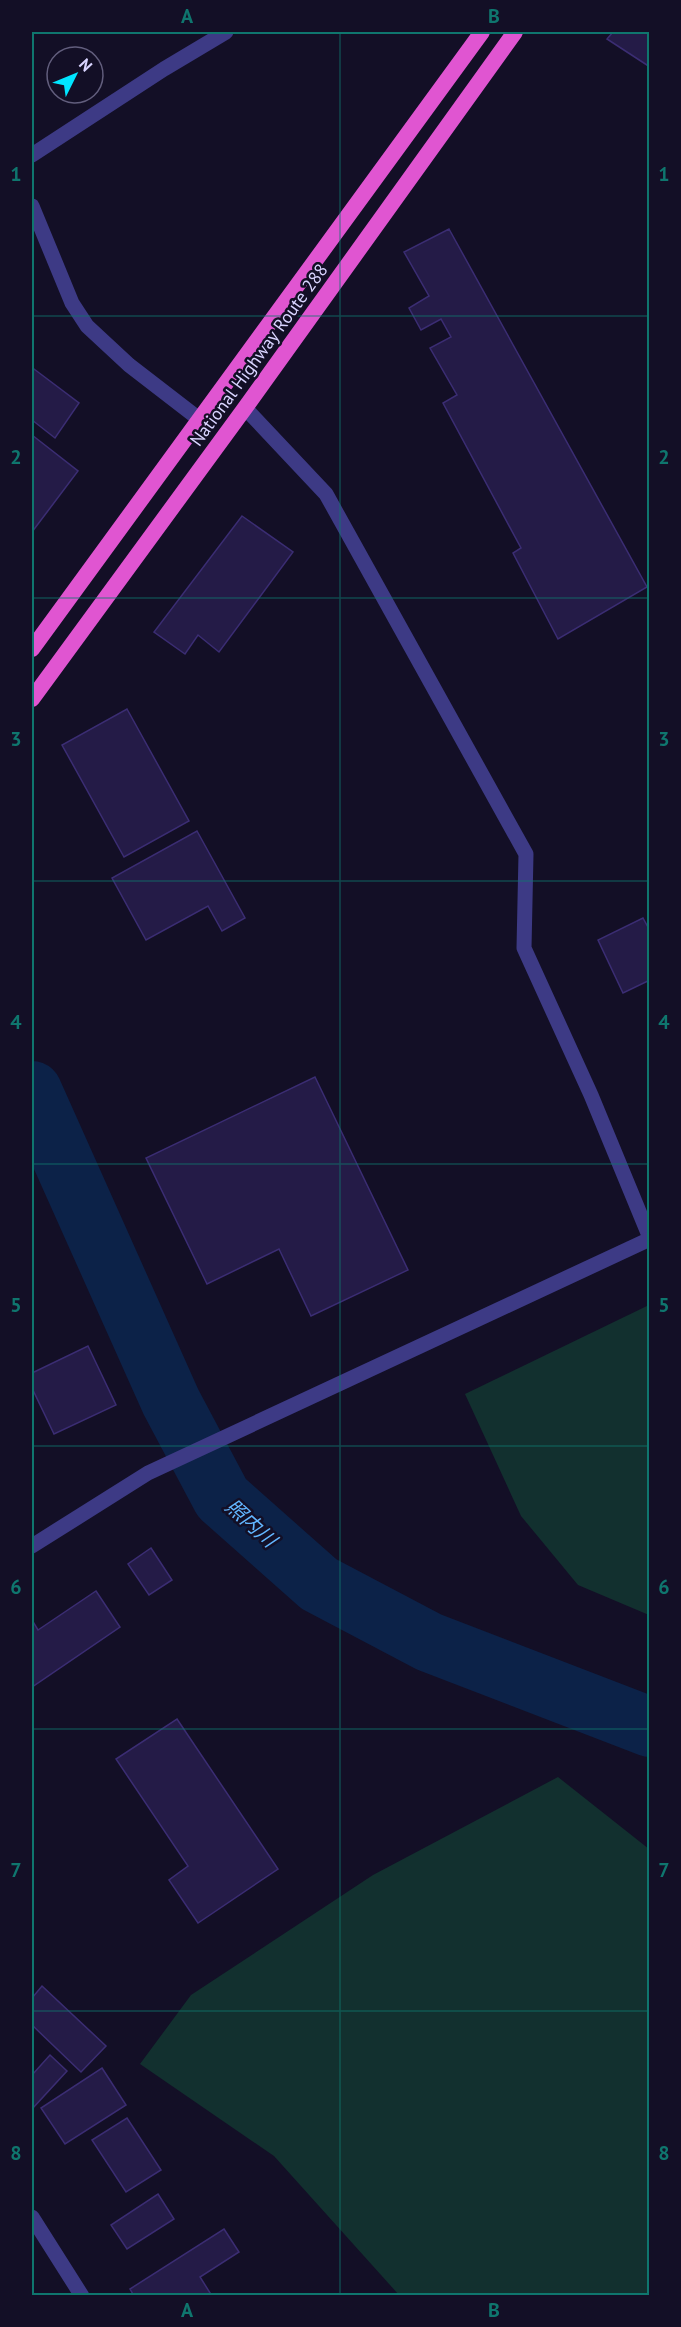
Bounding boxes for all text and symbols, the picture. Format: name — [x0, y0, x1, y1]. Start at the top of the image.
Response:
text: A — [181, 3, 194, 29]
text: B — [488, 3, 500, 29]
north arrow — [45, 45, 105, 105]
text: N — [75, 54, 97, 75]
text: 1 — [10, 161, 22, 187]
text: 1 — [658, 161, 670, 187]
street label: National Highway Route 288 — [185, 259, 333, 450]
text: 2 — [10, 444, 22, 470]
text: 2 — [658, 444, 670, 470]
text: 3 — [10, 726, 22, 752]
text: 3 — [658, 726, 670, 752]
text: 4 — [10, 1009, 22, 1035]
text: 4 — [658, 1009, 670, 1035]
text: 5 — [10, 1292, 22, 1318]
text: 5 — [658, 1292, 670, 1318]
water label: 照内川 — [220, 1493, 283, 1554]
text: 6 — [10, 1574, 22, 1600]
text: 6 — [658, 1574, 670, 1600]
text: 7 — [10, 1857, 22, 1883]
text: 7 — [658, 1857, 670, 1883]
text: 8 — [10, 2140, 22, 2166]
text: 8 — [658, 2140, 670, 2166]
text: A — [181, 2297, 194, 2323]
text: B — [488, 2297, 500, 2323]

